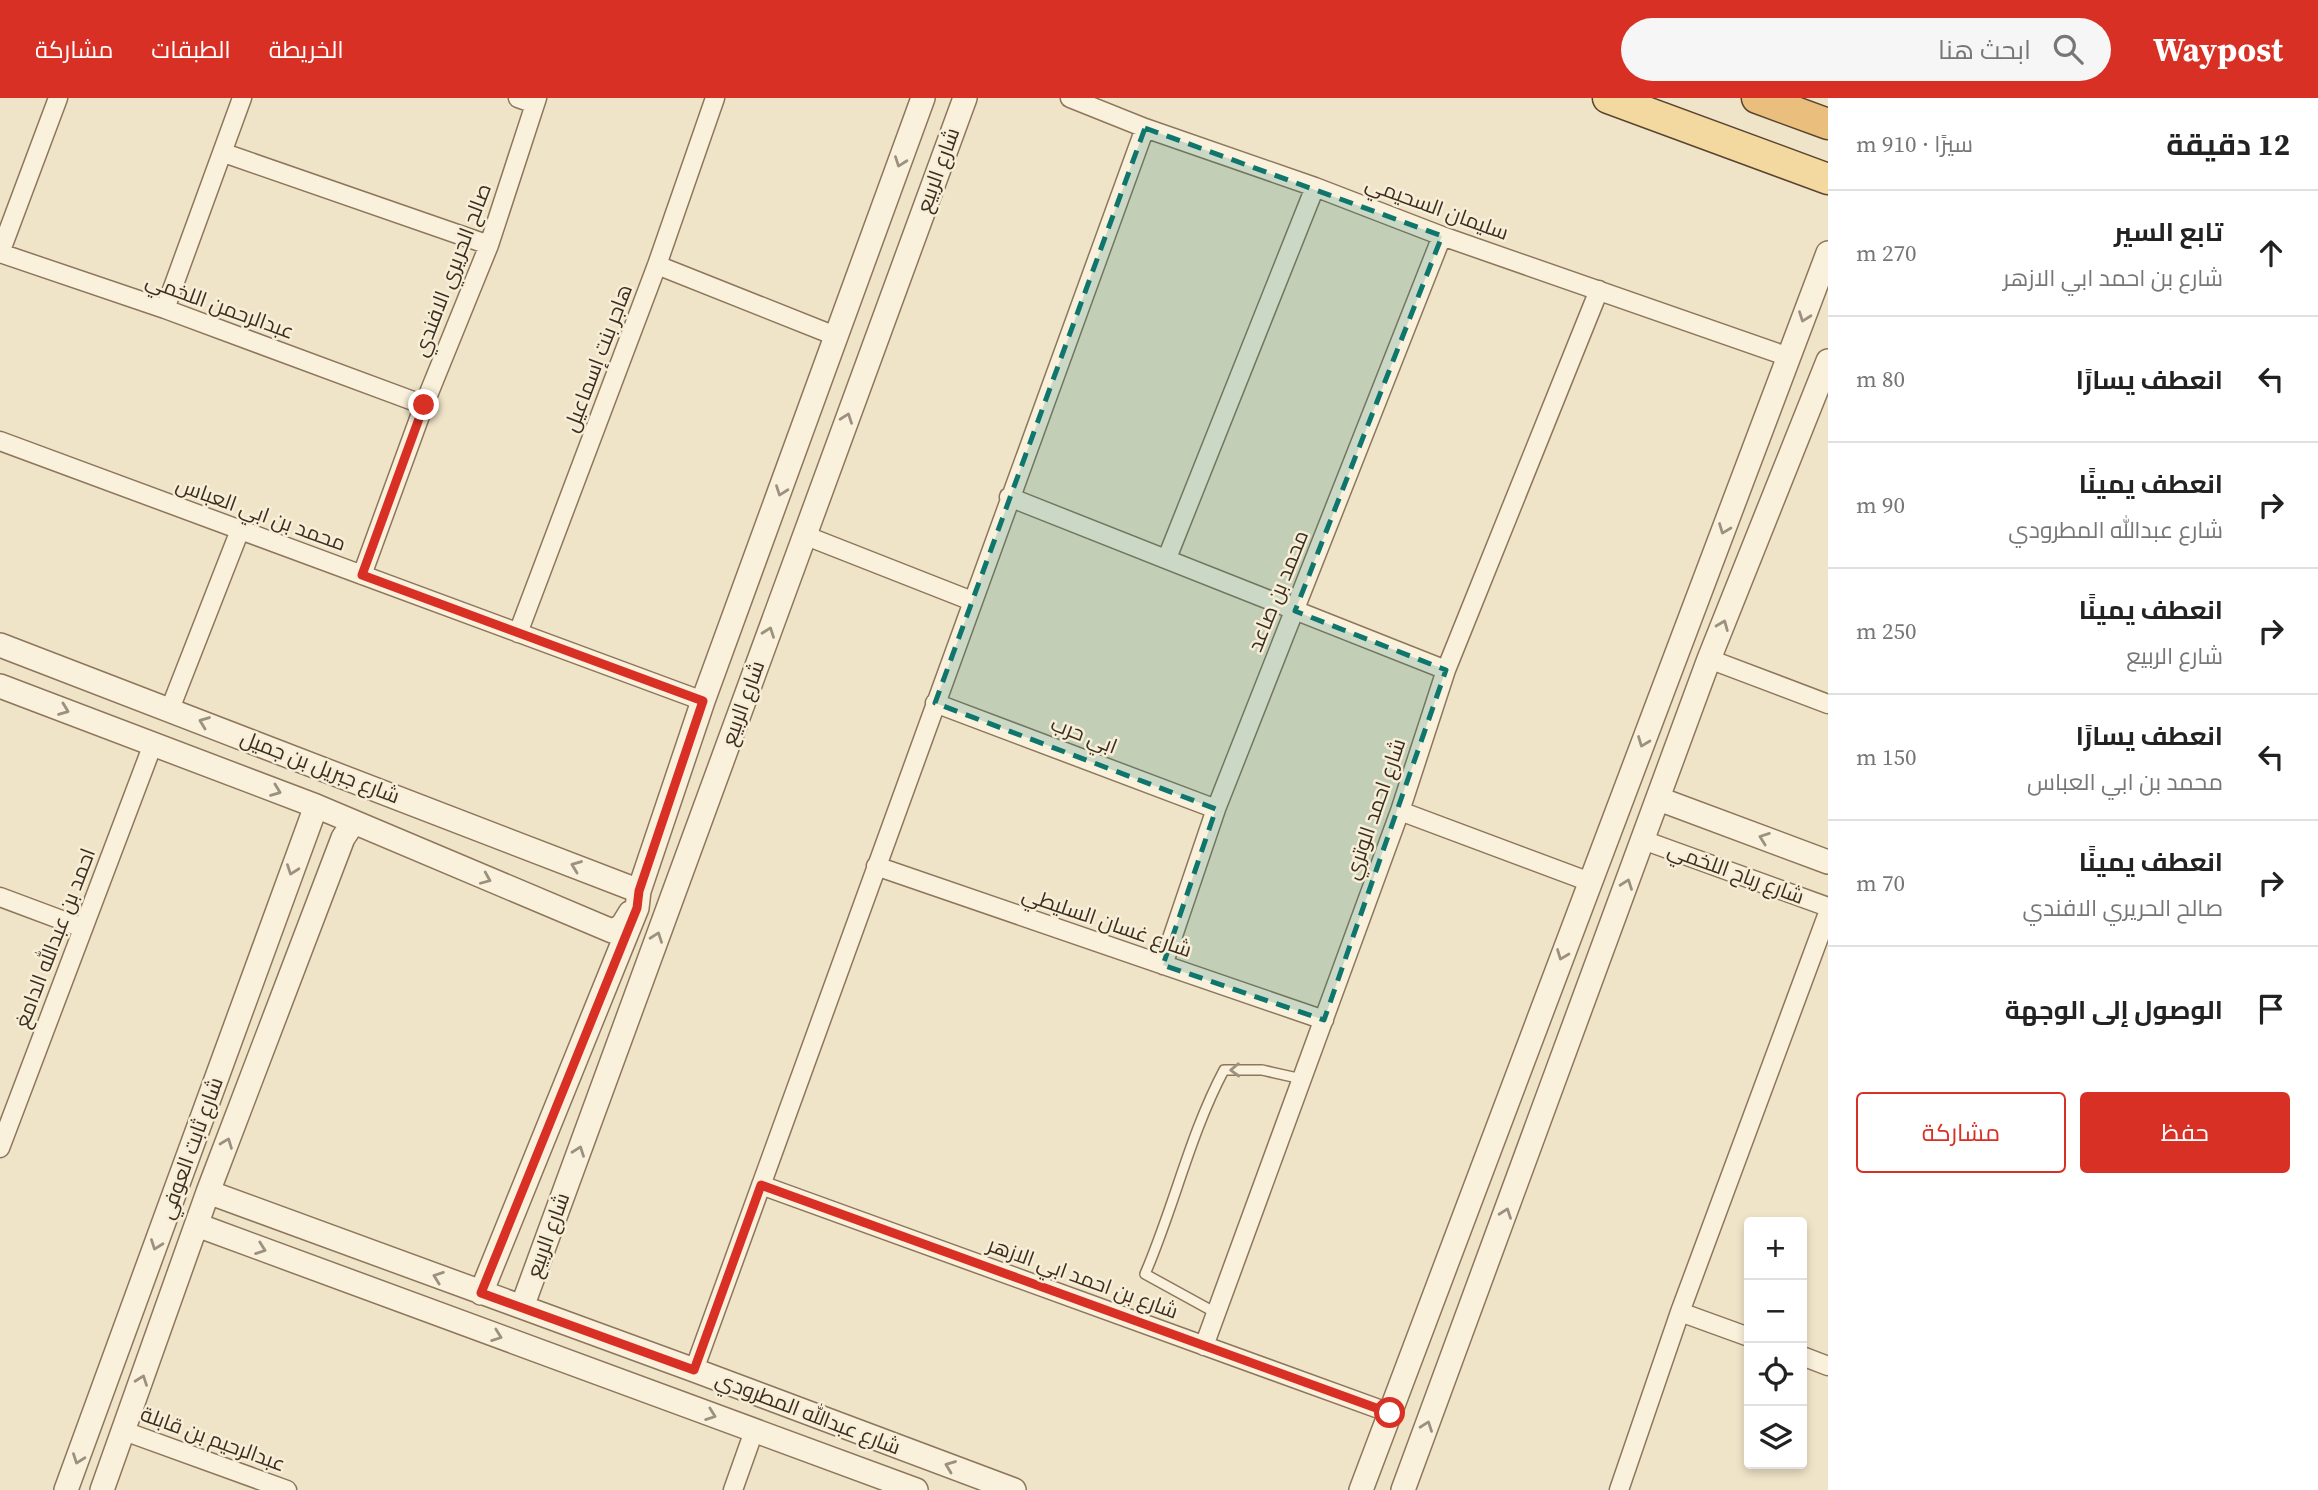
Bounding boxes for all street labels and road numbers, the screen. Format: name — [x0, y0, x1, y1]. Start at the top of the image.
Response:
street label: شارع الربيع — [909, 123, 966, 216]
street label: سليمان السحيمي — [1361, 168, 1513, 249]
street label: صالح الحريري الافندي — [405, 179, 500, 361]
street label: عبدالرحمن اللخمي — [141, 265, 299, 348]
street label: هاجر بنت إسماعيل — [556, 280, 639, 436]
street label: محمد بن ابي العباس — [171, 469, 350, 560]
street label: محمد بن صاعد — [1240, 526, 1315, 656]
street label: شارع الربيع — [714, 656, 771, 749]
street label: ابي حرب — [1046, 709, 1122, 762]
street label: شارع جبريل بن جميل — [236, 723, 404, 810]
street label: شارع احمد الوتري — [1337, 734, 1414, 884]
street label: شارع رباح اللخمي — [1663, 834, 1808, 913]
street label: احمد بن عبدالله الدامغ — [7, 844, 102, 1032]
street label: شارع غسان السليطي — [1018, 879, 1196, 966]
street label: شارع ثابت العوفي — [151, 1073, 232, 1224]
street label: شارع الربيع — [519, 1188, 576, 1281]
street label: شارع بن احمد ابي الازهر — [982, 1229, 1182, 1327]
street label: شارع عبدالله المطرودي — [711, 1364, 905, 1463]
street label: عبدالرحيم بن قابلة — [137, 1399, 290, 1478]

